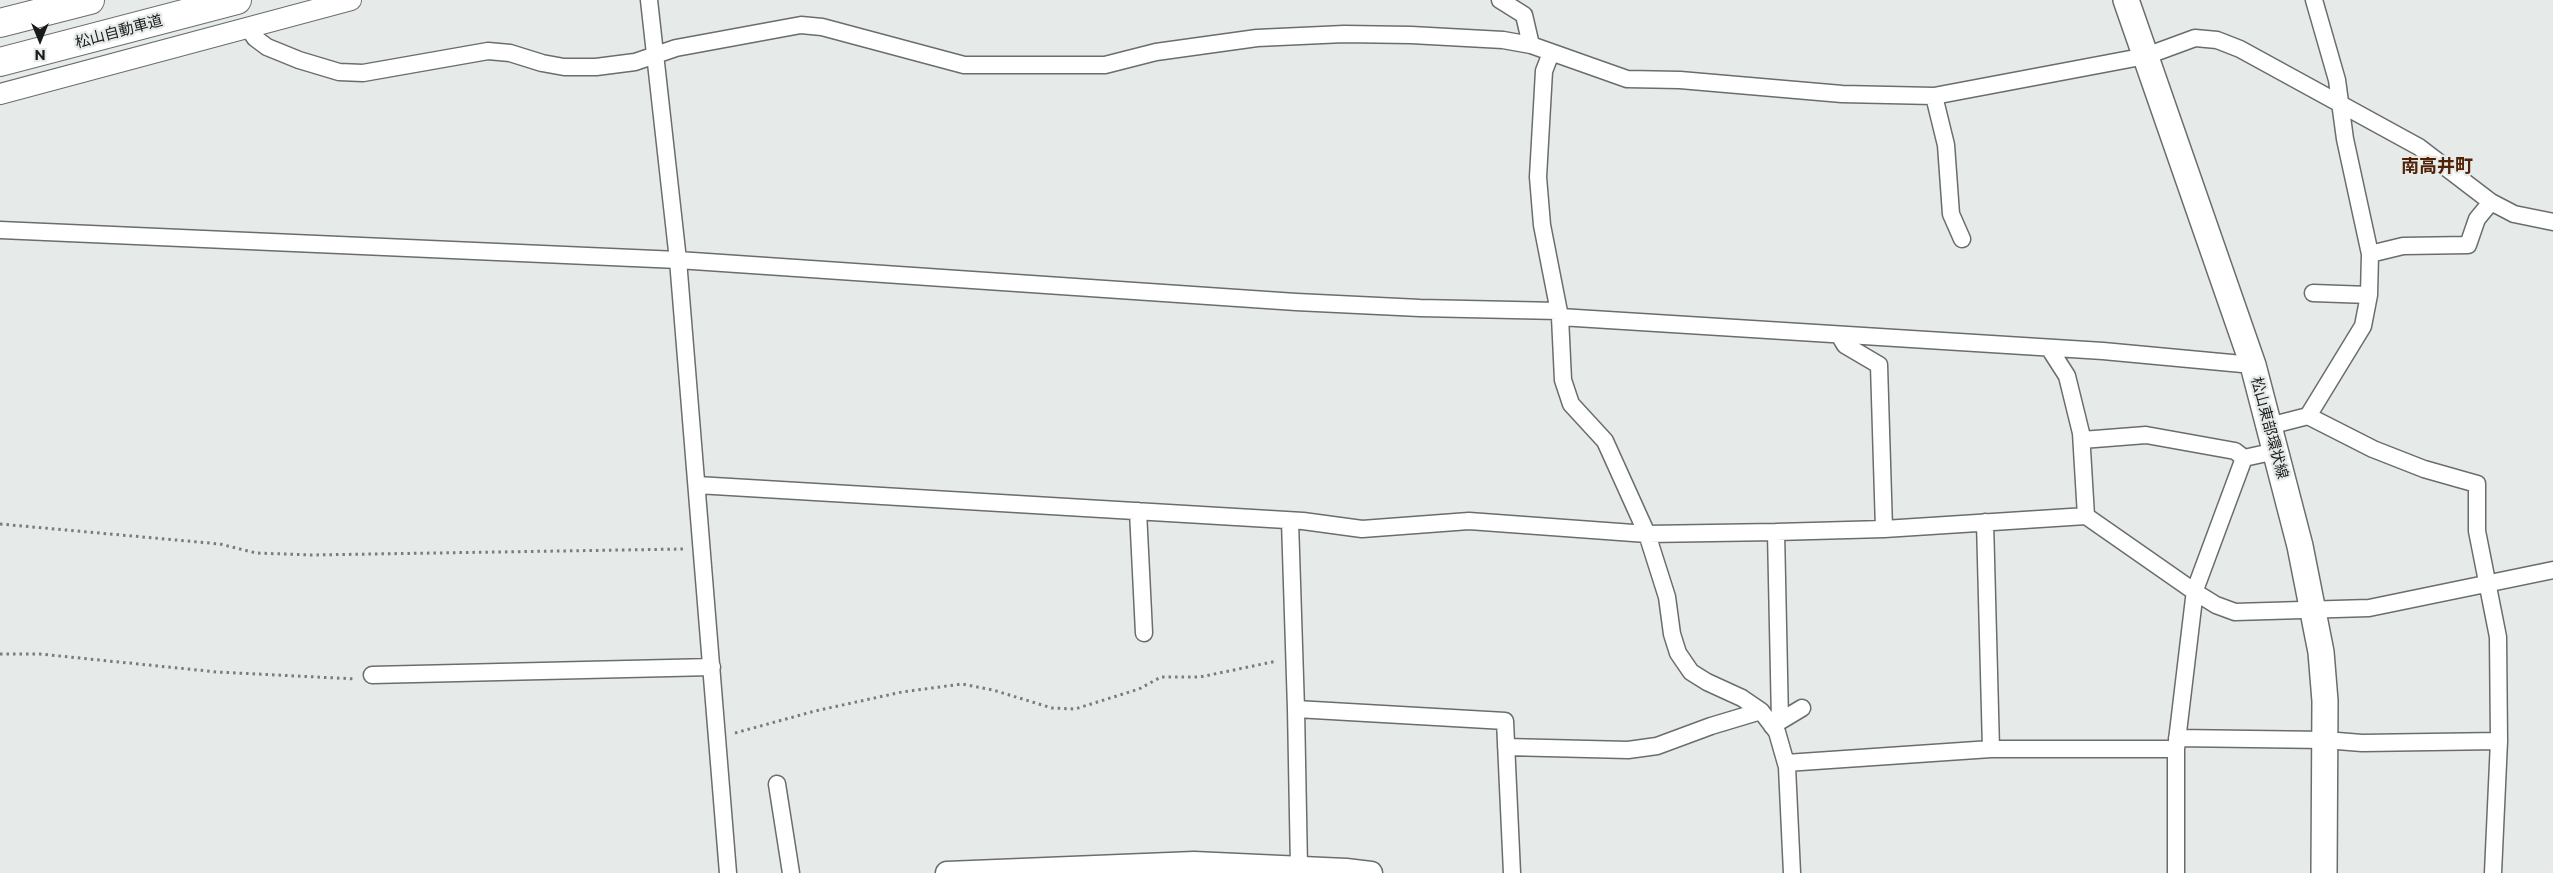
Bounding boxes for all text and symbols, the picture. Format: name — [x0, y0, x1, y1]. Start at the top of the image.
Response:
street label: 松山自動車道 — [73, 12, 165, 52]
north arrow — [15, 15, 65, 65]
text: N — [34, 46, 46, 64]
district label: 南高井町 — [2401, 156, 2473, 178]
street label: 松山東部環状線 — [2247, 375, 2291, 481]

